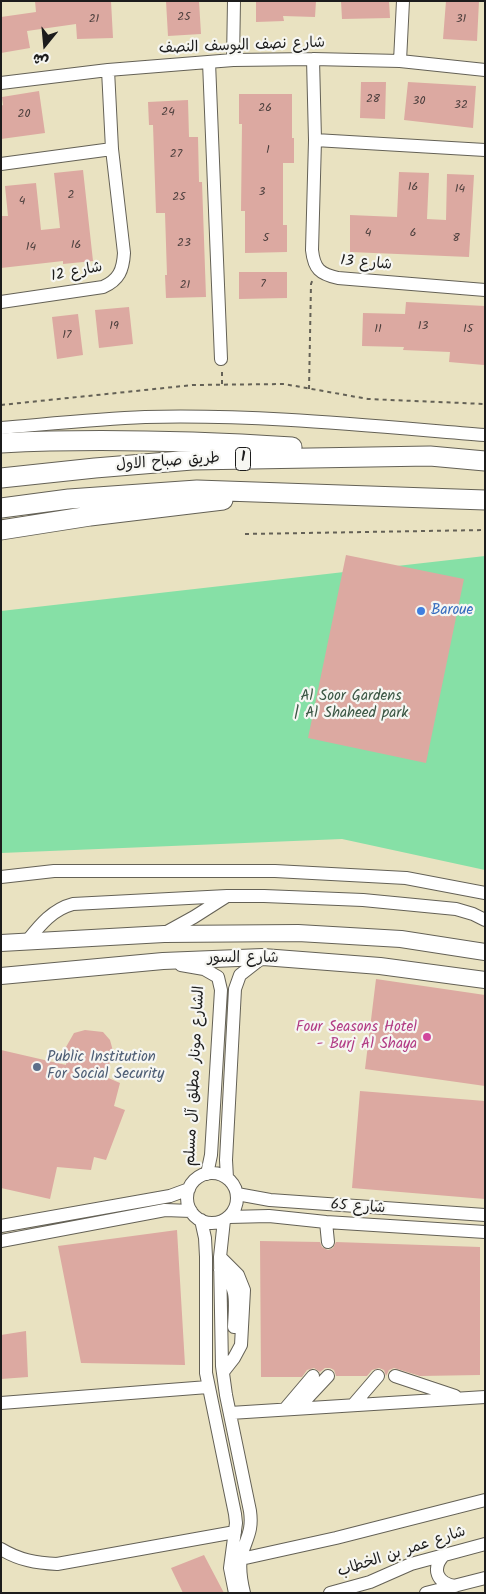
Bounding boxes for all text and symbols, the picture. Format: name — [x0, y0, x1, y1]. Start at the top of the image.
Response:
house number: 25 — [177, 11, 191, 25]
house number: 21 — [89, 13, 99, 27]
house number: 31 — [456, 13, 466, 27]
north arrow — [20, 20, 70, 70]
street label: شارع نصف اليوسف النصف — [159, 35, 325, 59]
text: ش — [30, 47, 51, 72]
house number: 28 — [366, 93, 380, 107]
house number: 30 — [413, 95, 425, 109]
house number: 32 — [454, 99, 468, 113]
house number: 26 — [258, 102, 272, 116]
house number: 24 — [161, 106, 175, 120]
house number: 20 — [18, 108, 30, 122]
house number: 1 — [266, 144, 270, 158]
house number: 27 — [170, 148, 182, 162]
house number: 16 — [408, 181, 418, 195]
house number: 14 — [455, 183, 465, 197]
house number: 3 — [259, 186, 265, 200]
house number: 2 — [68, 189, 74, 203]
house number: 25 — [172, 191, 186, 205]
house number: 4 — [19, 195, 25, 209]
house number: 4 — [365, 227, 371, 241]
house number: 6 — [410, 227, 416, 241]
house number: 5 — [263, 232, 269, 246]
house number: 8 — [452, 232, 460, 246]
house number: 23 — [177, 237, 191, 251]
house number: 16 — [71, 239, 81, 253]
house number: 14 — [26, 241, 36, 255]
street label: شارع 13 — [339, 253, 393, 275]
street label: شارع 12 — [50, 259, 104, 287]
house number: 7 — [260, 278, 266, 292]
house number: 21 — [180, 279, 190, 293]
house number: 19 — [109, 320, 119, 334]
house number: 13 — [418, 320, 428, 334]
house number: 11 — [374, 323, 382, 337]
house number: 15 — [463, 323, 473, 337]
house number: 17 — [62, 329, 72, 343]
road number: 1 — [236, 448, 250, 470]
street label: طريق صباح الاول — [116, 450, 220, 476]
place label: Baroue — [431, 602, 473, 620]
marker: Baroue — [415, 605, 427, 617]
park label: Al Soor Gardens | Al Shaheed park — [294, 688, 408, 723]
street label: شارع السور — [207, 950, 279, 968]
street label: الشارع مونار مطلق آل مسلم — [182, 985, 210, 1167]
place label: Four Seasons Hotel - Burj Al Shaya — [296, 1019, 417, 1054]
marker: Four Seasons Hotel - Burj Al Shaya — [421, 1031, 433, 1043]
place label: Public Institution For Social Security — [47, 1049, 164, 1084]
marker: Public Institution For Social Security — [31, 1061, 43, 1073]
street label: شارع 65 — [330, 1197, 386, 1219]
street label: شارع عمر بن الخطاب — [336, 1524, 468, 1582]

